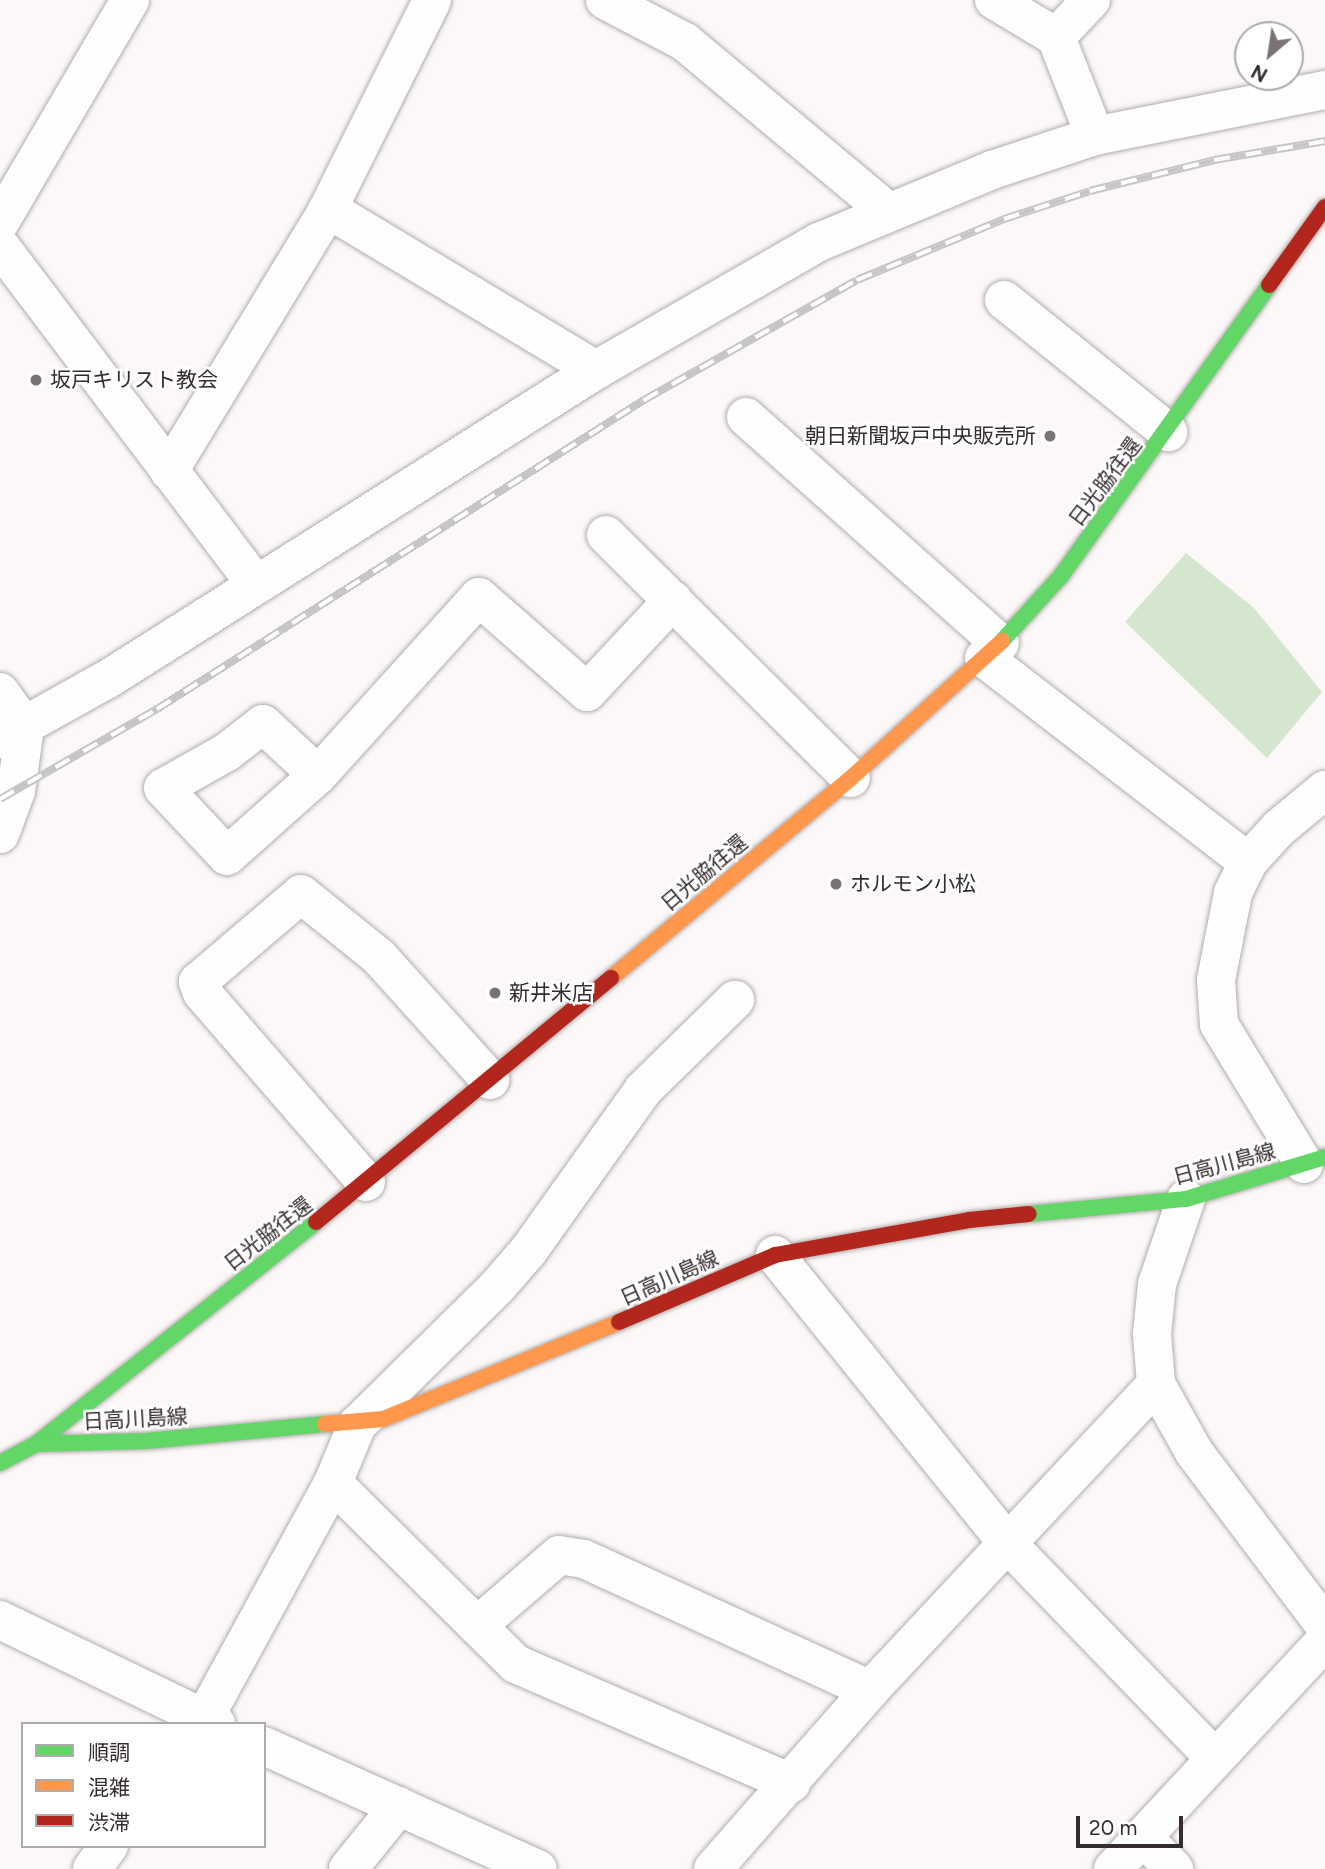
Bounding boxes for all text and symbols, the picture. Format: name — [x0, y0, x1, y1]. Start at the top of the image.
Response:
north arrow — [1234, 21, 1304, 91]
text: N — [1248, 59, 1272, 87]
place label: 坂戸キリスト教会 — [50, 367, 218, 393]
marker: 坂戸キリスト教会 — [28, 372, 44, 388]
place label: 朝日新聞坂戸中央販売所 — [805, 423, 1036, 449]
marker: 朝日新聞坂戸中央販売所 — [1042, 428, 1058, 444]
street label: 日光脇往還 — [1063, 432, 1147, 532]
street label: 日光脇往還 — [656, 830, 752, 916]
place label: ホルモン小松 — [850, 871, 976, 897]
marker: ホルモン小松 — [828, 876, 844, 892]
place label: 新井米店 — [509, 980, 593, 1006]
marker: 新井米店 — [487, 985, 503, 1001]
street label: 日高川島線 — [1170, 1138, 1278, 1190]
street label: 日光脇往還 — [219, 1192, 317, 1276]
street label: 日高川島線 — [616, 1245, 722, 1311]
street label: 日高川島線 — [82, 1404, 188, 1434]
legend — [21, 1722, 266, 1848]
text: 順調 — [88, 1740, 130, 1765]
text: 混雑 — [88, 1775, 130, 1800]
scale bar — [1080, 1802, 1187, 1846]
text: 渋滞 — [88, 1810, 130, 1835]
text: 20 m — [1089, 1815, 1137, 1840]

